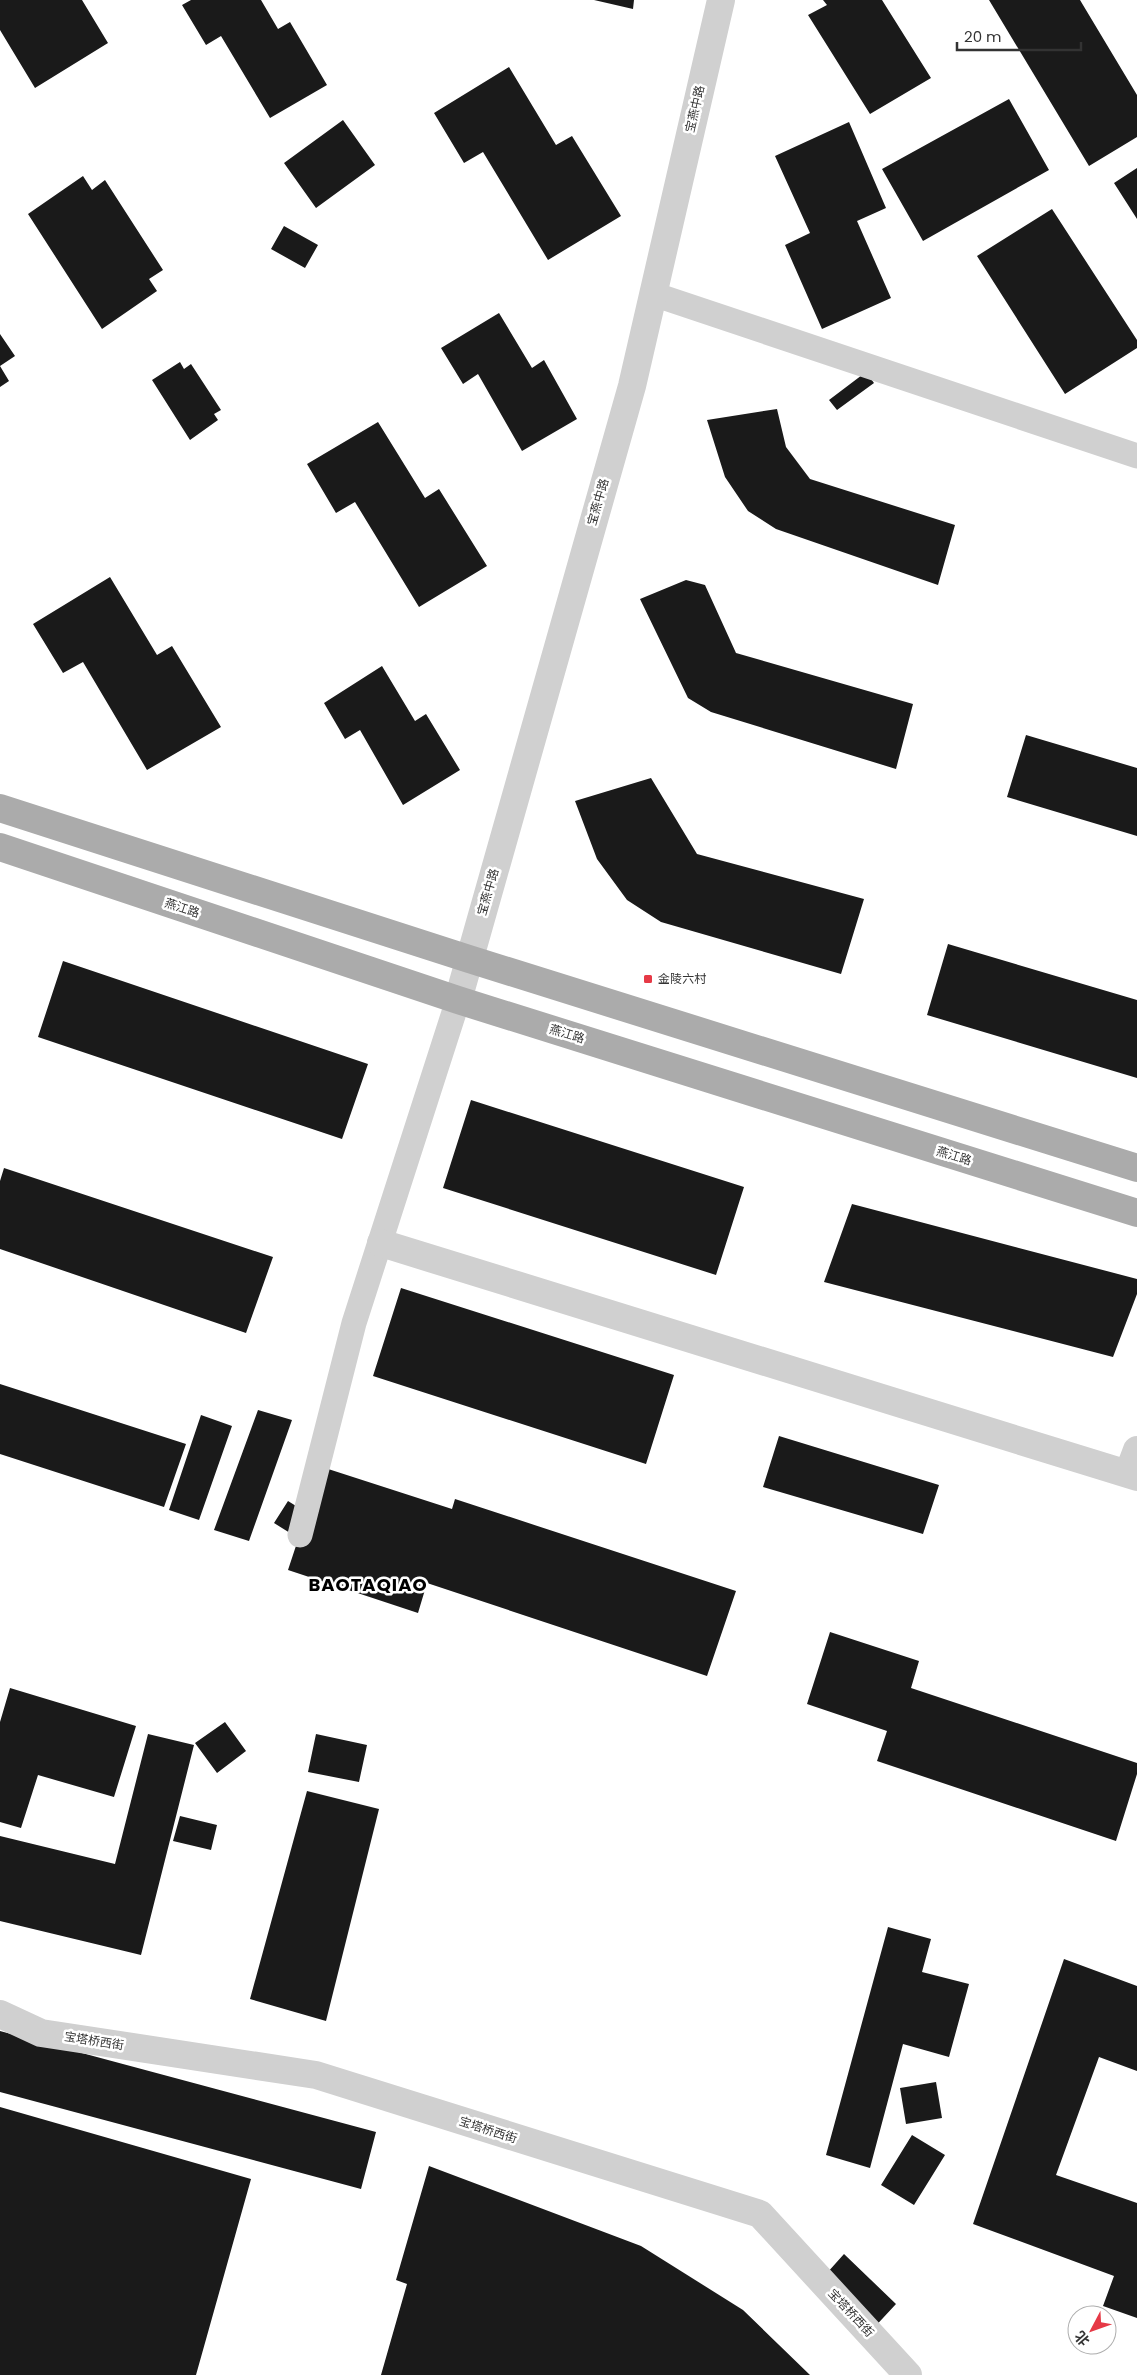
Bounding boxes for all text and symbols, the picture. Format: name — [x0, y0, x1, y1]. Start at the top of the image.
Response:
scale bar — [957, 20, 1081, 52]
text: 20 m — [964, 26, 1002, 47]
street label: 宝燕中路 — [681, 84, 708, 134]
street label: 宝燕中路 — [583, 476, 612, 527]
street label: 宝燕中路 — [473, 866, 502, 917]
street label: 燕江路 — [162, 894, 202, 921]
place label: 金陵六村 — [658, 970, 707, 987]
marker: 金陵六村 — [642, 973, 654, 985]
street label: 燕江路 — [547, 1020, 587, 1047]
street label: 燕江路 — [934, 1142, 974, 1169]
district label: BAOTAQIAO — [308, 1572, 428, 1597]
street label: 宝塔桥西街 — [63, 2027, 125, 2054]
street label: 宝塔桥西街 — [457, 2112, 519, 2147]
street label: 宝塔桥西街 — [825, 2285, 878, 2340]
north arrow — [1067, 2305, 1117, 2355]
text: 北 — [1070, 2327, 1094, 2350]

